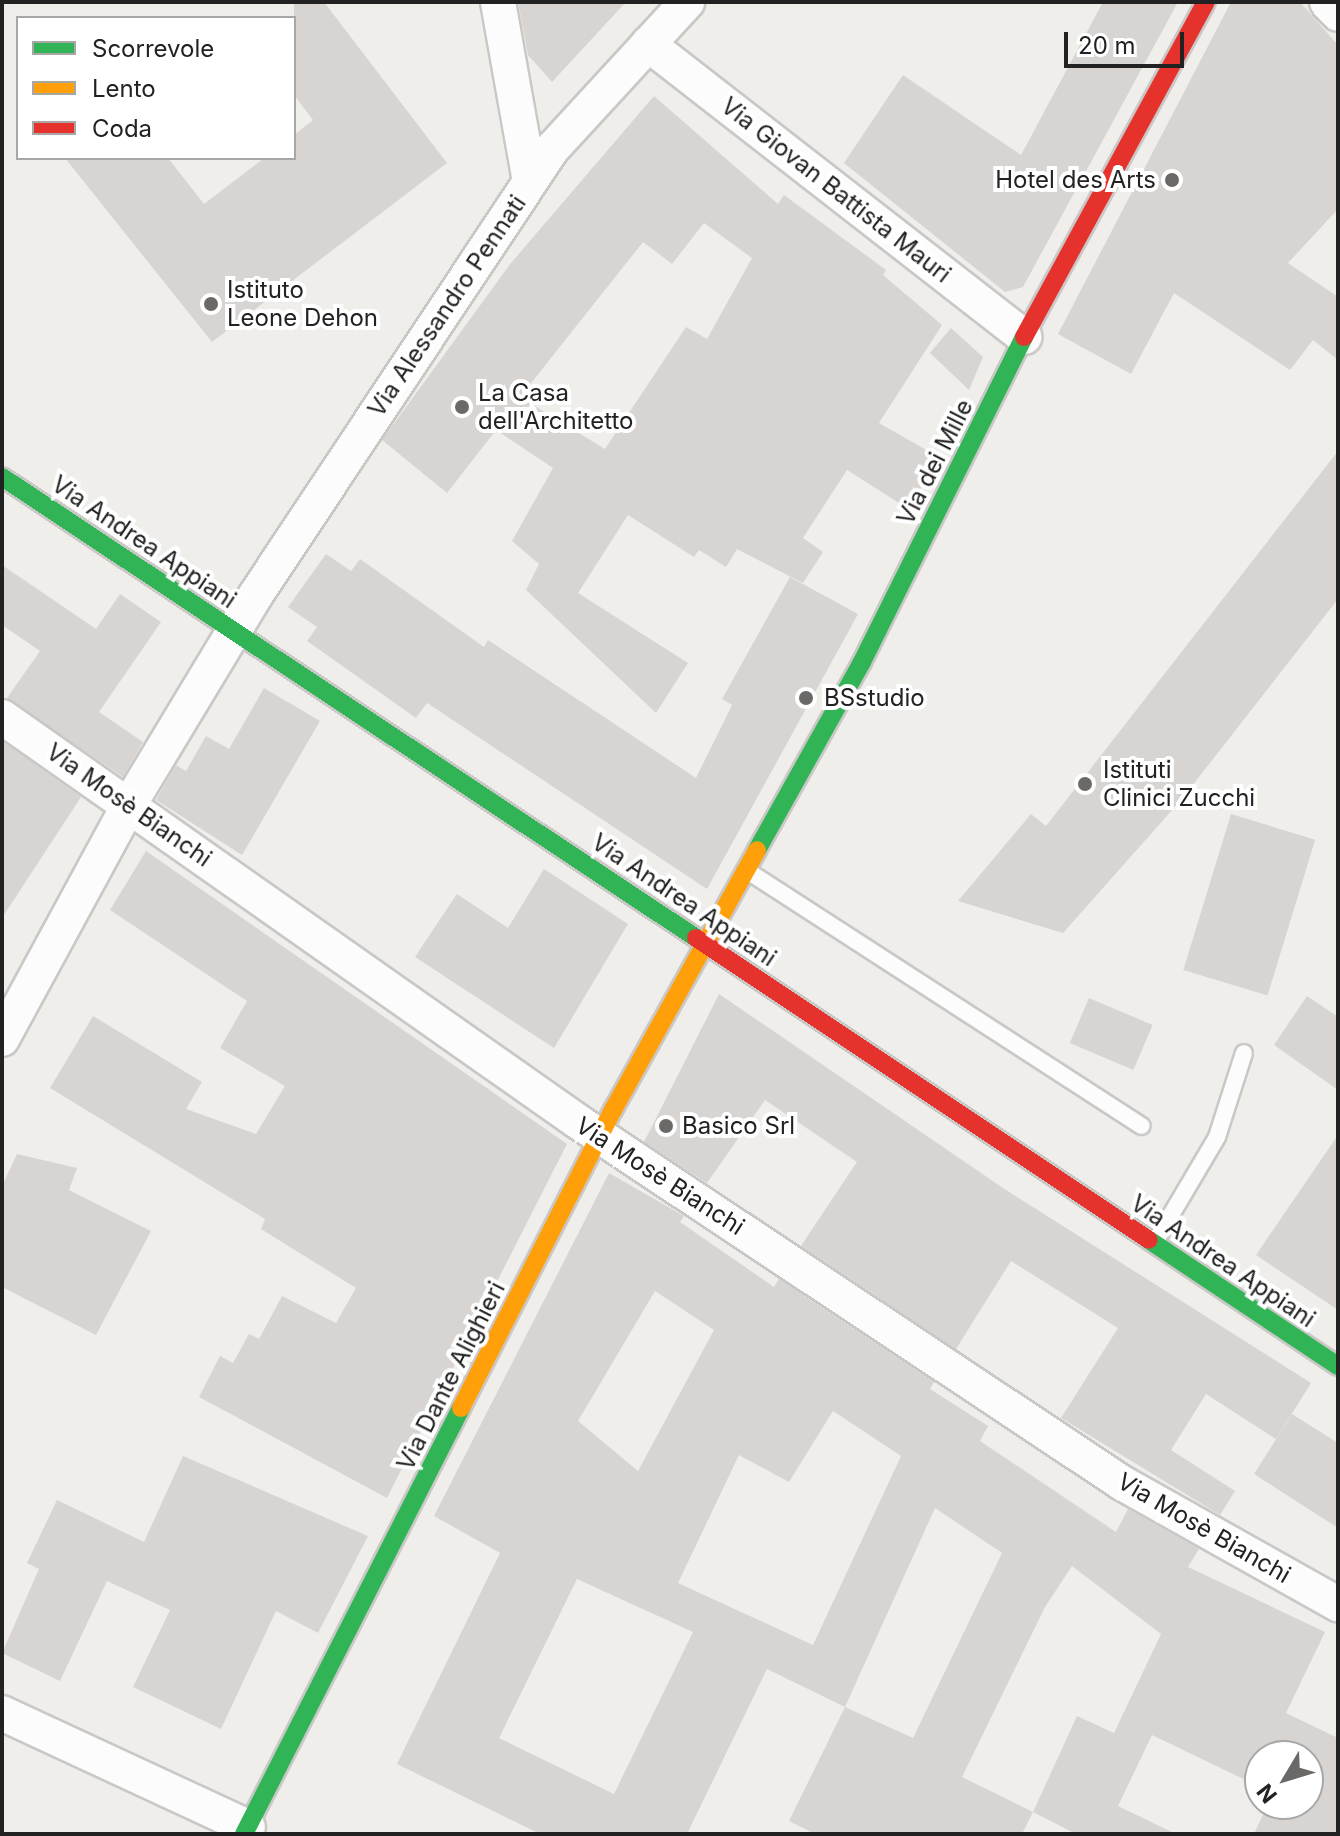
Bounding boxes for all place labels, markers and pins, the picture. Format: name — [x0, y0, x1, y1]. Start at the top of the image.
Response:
place label: Hotel des Arts — [995, 166, 1156, 194]
marker: Hotel des Arts — [1163, 171, 1181, 189]
place label: Istituto Leone Dehon — [227, 276, 378, 332]
marker: Istituto Leone Dehon — [202, 295, 220, 313]
place label: La Casa dell'Architetto — [478, 379, 633, 435]
marker: La Casa dell'Architetto — [453, 398, 471, 416]
place label: BSstudio — [824, 684, 925, 712]
marker: BSstudio — [795, 687, 817, 709]
place label: Istituti Clinici Zucchi — [1103, 756, 1255, 812]
marker: Istituti Clinici Zucchi — [1074, 773, 1096, 795]
place label: Basico Srl — [682, 1112, 795, 1140]
marker: Basico Srl — [657, 1117, 675, 1135]

